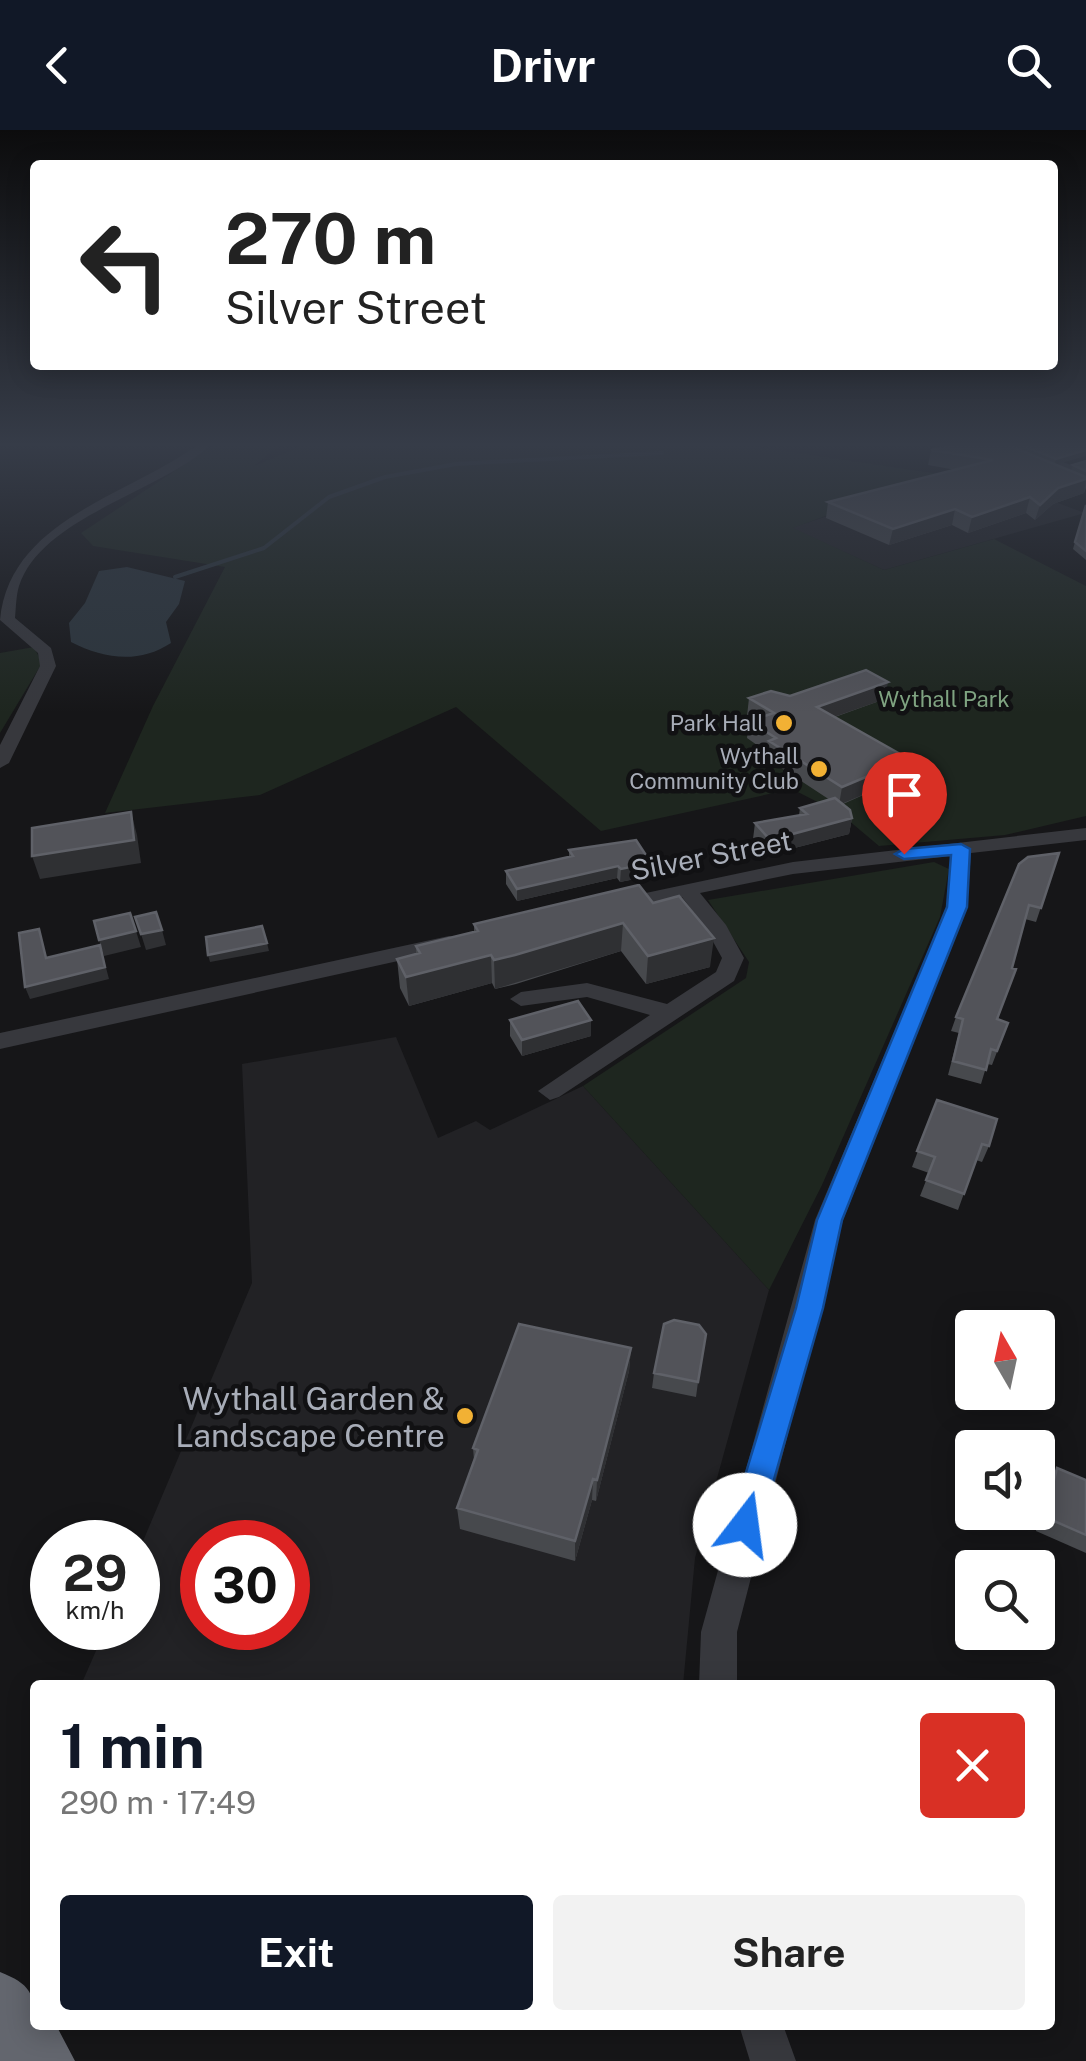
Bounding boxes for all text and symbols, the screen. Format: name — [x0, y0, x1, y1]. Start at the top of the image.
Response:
icon: back — [30, 38, 85, 93]
icon: search — [1001, 38, 1056, 93]
text: Drivr — [491, 39, 595, 92]
text: 270 m — [225, 197, 436, 280]
icon: left — [60, 200, 190, 330]
text: Silver Street — [225, 281, 487, 334]
park label: Wythall Park — [878, 686, 1010, 712]
place label: Park Hall — [670, 710, 764, 736]
marker: Park Hall — [773, 712, 795, 734]
place label: Wythall Community Club — [629, 743, 799, 794]
pin — [862, 752, 947, 855]
marker: Wythall Community Club — [808, 758, 830, 780]
icon: arrive — [877, 767, 932, 822]
street label: Silver Street — [628, 823, 794, 887]
north arrow — [955, 1310, 1055, 1410]
map controls — [955, 1310, 1055, 1650]
place label: Wythall Garden & Landscape Centre — [175, 1380, 445, 1454]
marker: Wythall Garden & Landscape Centre — [454, 1405, 476, 1427]
button: sound — [955, 1430, 1055, 1530]
position arrow — [693, 1473, 797, 1577]
speed limit sign: 30 — [180, 1520, 310, 1650]
text: 29 — [63, 1543, 127, 1602]
button: search — [955, 1550, 1055, 1650]
text: km/h — [66, 1595, 124, 1625]
text: 1 min — [60, 1711, 205, 1782]
button: close — [920, 1713, 1025, 1818]
text: 290 m · 17:49 — [60, 1784, 256, 1821]
button: Exit — [60, 1895, 533, 2010]
button: Share — [553, 1895, 1025, 2010]

